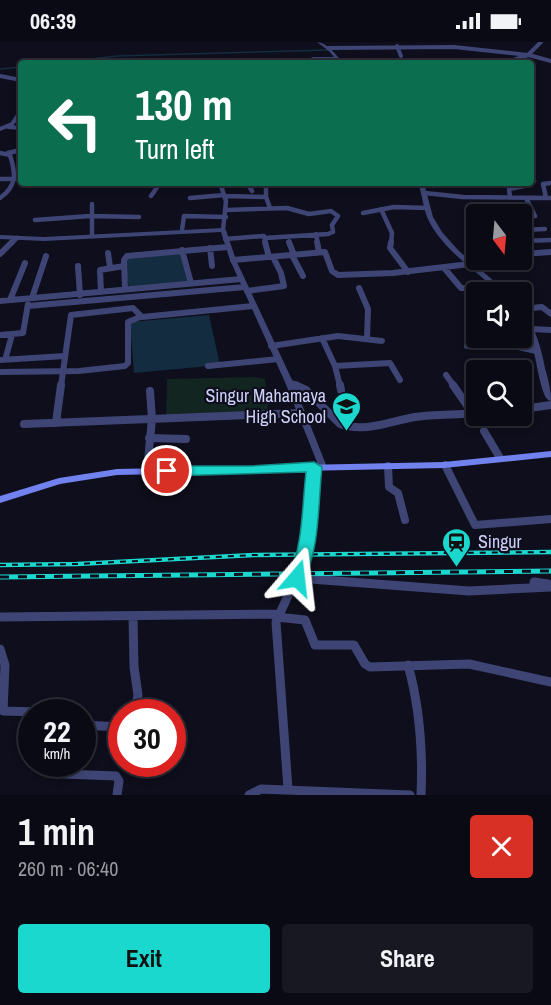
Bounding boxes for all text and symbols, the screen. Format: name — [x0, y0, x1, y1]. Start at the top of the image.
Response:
text: 06:39 — [30, 6, 76, 36]
text: 130 m — [135, 77, 233, 133]
icon: left — [36, 84, 114, 162]
text: Turn left — [135, 131, 214, 167]
north arrow — [466, 204, 532, 270]
map controls — [466, 204, 532, 426]
button: sound — [466, 282, 532, 348]
button: search — [466, 360, 532, 426]
place label: Singur Mahamaya High School — [205, 383, 326, 429]
school or university icon: Singur Mahamaya High School — [331, 390, 363, 432]
pin — [141, 445, 192, 496]
icon: arrive — [150, 454, 183, 487]
station icon: Singur — [441, 526, 473, 568]
place label: Singur — [478, 529, 522, 554]
position arrow — [265, 546, 329, 610]
speed limit sign: 30 — [108, 699, 186, 777]
text: 22 — [43, 711, 71, 751]
text: km/h — [44, 743, 70, 764]
text: 1 min — [18, 808, 95, 856]
button: close — [470, 815, 533, 878]
text: 260 m · 06:40 — [18, 855, 118, 882]
button: Exit — [18, 924, 270, 993]
button: Share — [282, 924, 533, 993]

